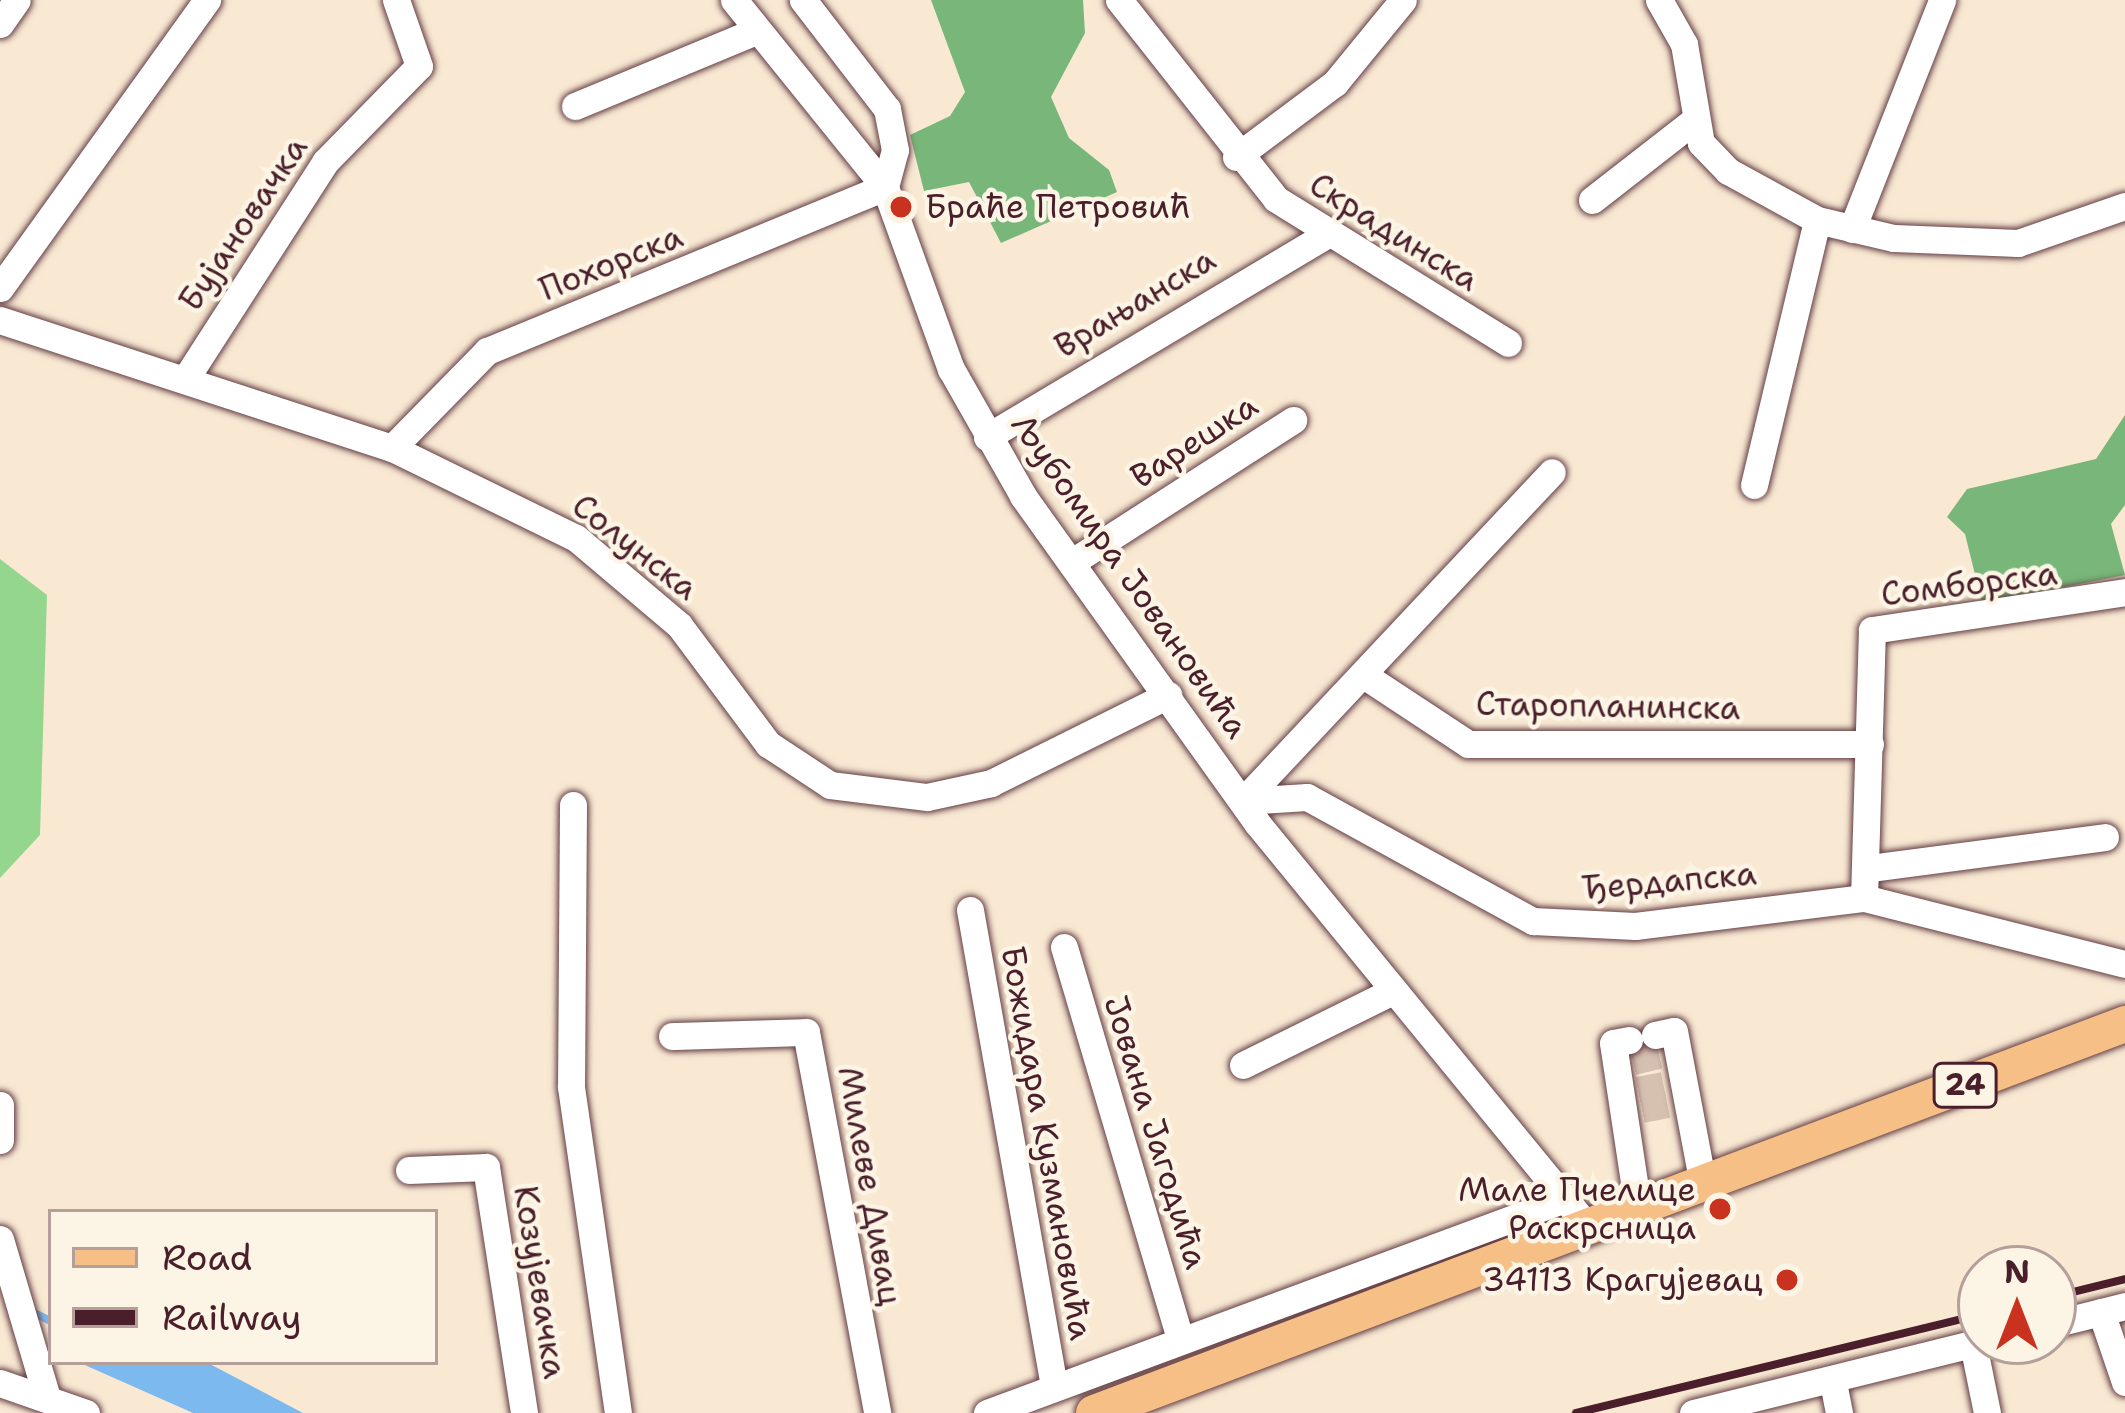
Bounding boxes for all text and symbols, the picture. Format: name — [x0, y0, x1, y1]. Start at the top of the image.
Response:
street label: Бујановачка — [170, 129, 316, 319]
street label: Скрадинска — [1302, 164, 1486, 300]
place label: Браће Петровић — [925, 187, 1191, 227]
marker: Браће Петровић — [888, 194, 914, 220]
street label: Похорска — [534, 216, 688, 310]
street label: Врањанска — [1048, 240, 1222, 366]
street label: Варешка — [1123, 385, 1265, 497]
street label: Љубомира Јовановића — [1003, 406, 1257, 746]
street label: Солунска — [564, 486, 706, 608]
street label: Сомборска — [1879, 554, 2059, 614]
street label: Старопланинска — [1475, 684, 1741, 728]
street label: Ђердапска — [1580, 854, 1758, 908]
street label: Божидара Кузмановића — [993, 943, 1101, 1343]
street label: Јована Јагодића — [1096, 991, 1216, 1273]
road number: 24 — [1932, 1061, 1998, 1109]
street label: Милеве Дивац — [829, 1063, 911, 1309]
place label: Мале Пчелице Раскрсница — [1458, 1170, 1696, 1248]
street label: Козујевачка — [505, 1183, 575, 1381]
marker: Мале Пчелице Раскрсница — [1707, 1196, 1733, 1222]
legend — [48, 1209, 438, 1365]
text: Road — [162, 1233, 252, 1282]
north arrow — [1957, 1245, 2077, 1365]
text: N — [2004, 1249, 2030, 1294]
place label: 34113 Крагујевац — [1482, 1260, 1763, 1300]
marker: 34113 Крагујевац — [1774, 1267, 1800, 1293]
text: Railway — [162, 1293, 302, 1342]

